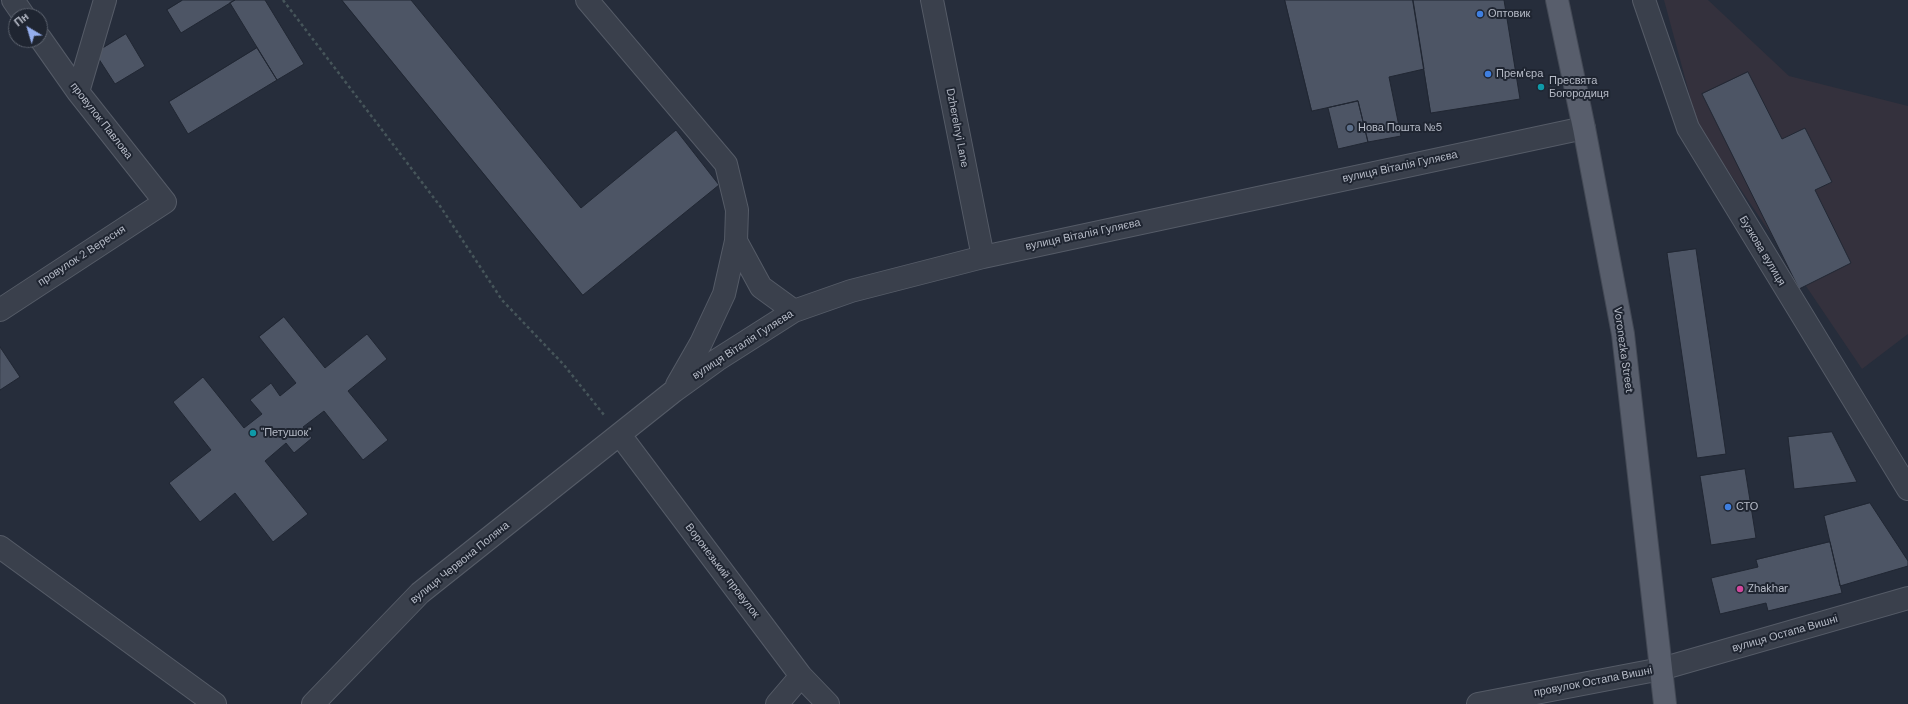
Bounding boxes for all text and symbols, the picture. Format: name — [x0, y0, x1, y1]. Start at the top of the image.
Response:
place label: Оптовик — [1488, 7, 1530, 21]
north arrow — [8, 8, 48, 48]
text: Пн — [11, 9, 31, 29]
marker: Оптовик — [1475, 9, 1485, 19]
place label: Прем'єра — [1496, 67, 1543, 81]
marker: Прем'єра — [1483, 69, 1493, 79]
place label: Пресвята Богородиця — [1549, 74, 1609, 100]
street label: провулок Павлова — [67, 80, 135, 162]
marker: Пресвята Богородиця — [1536, 82, 1546, 92]
street label: Dzherelnyi Lane — [943, 88, 971, 168]
place label: Нова Пошта №5 — [1358, 121, 1442, 135]
marker: Нова Пошта №5 — [1345, 123, 1355, 133]
street label: вулиця Віталія Гуляєва — [1341, 148, 1459, 186]
street label: Бузкова вулиця — [1736, 214, 1788, 288]
street label: вулиця Віталія Гуляєва — [1024, 216, 1142, 254]
street label: провулок 2 Вересня — [36, 223, 128, 289]
street label: Voronezka Street — [1610, 306, 1636, 394]
street label: вулиця Віталія Гуляєва — [690, 307, 796, 383]
place label: "Петушок" — [261, 426, 311, 440]
marker: "Петушок" — [248, 428, 258, 438]
place label: СТО — [1736, 500, 1758, 514]
marker: СТО — [1723, 502, 1733, 512]
street label: вулиця Червона Поляна — [408, 519, 512, 607]
street label: Воронезький провулок — [682, 521, 762, 621]
place label: Zhakhar — [1748, 582, 1788, 596]
marker: Zhakhar — [1735, 584, 1745, 594]
street label: вулиця Остапа Вишні — [1731, 613, 1839, 655]
street label: провулок Остапа Вишні — [1533, 664, 1653, 700]

